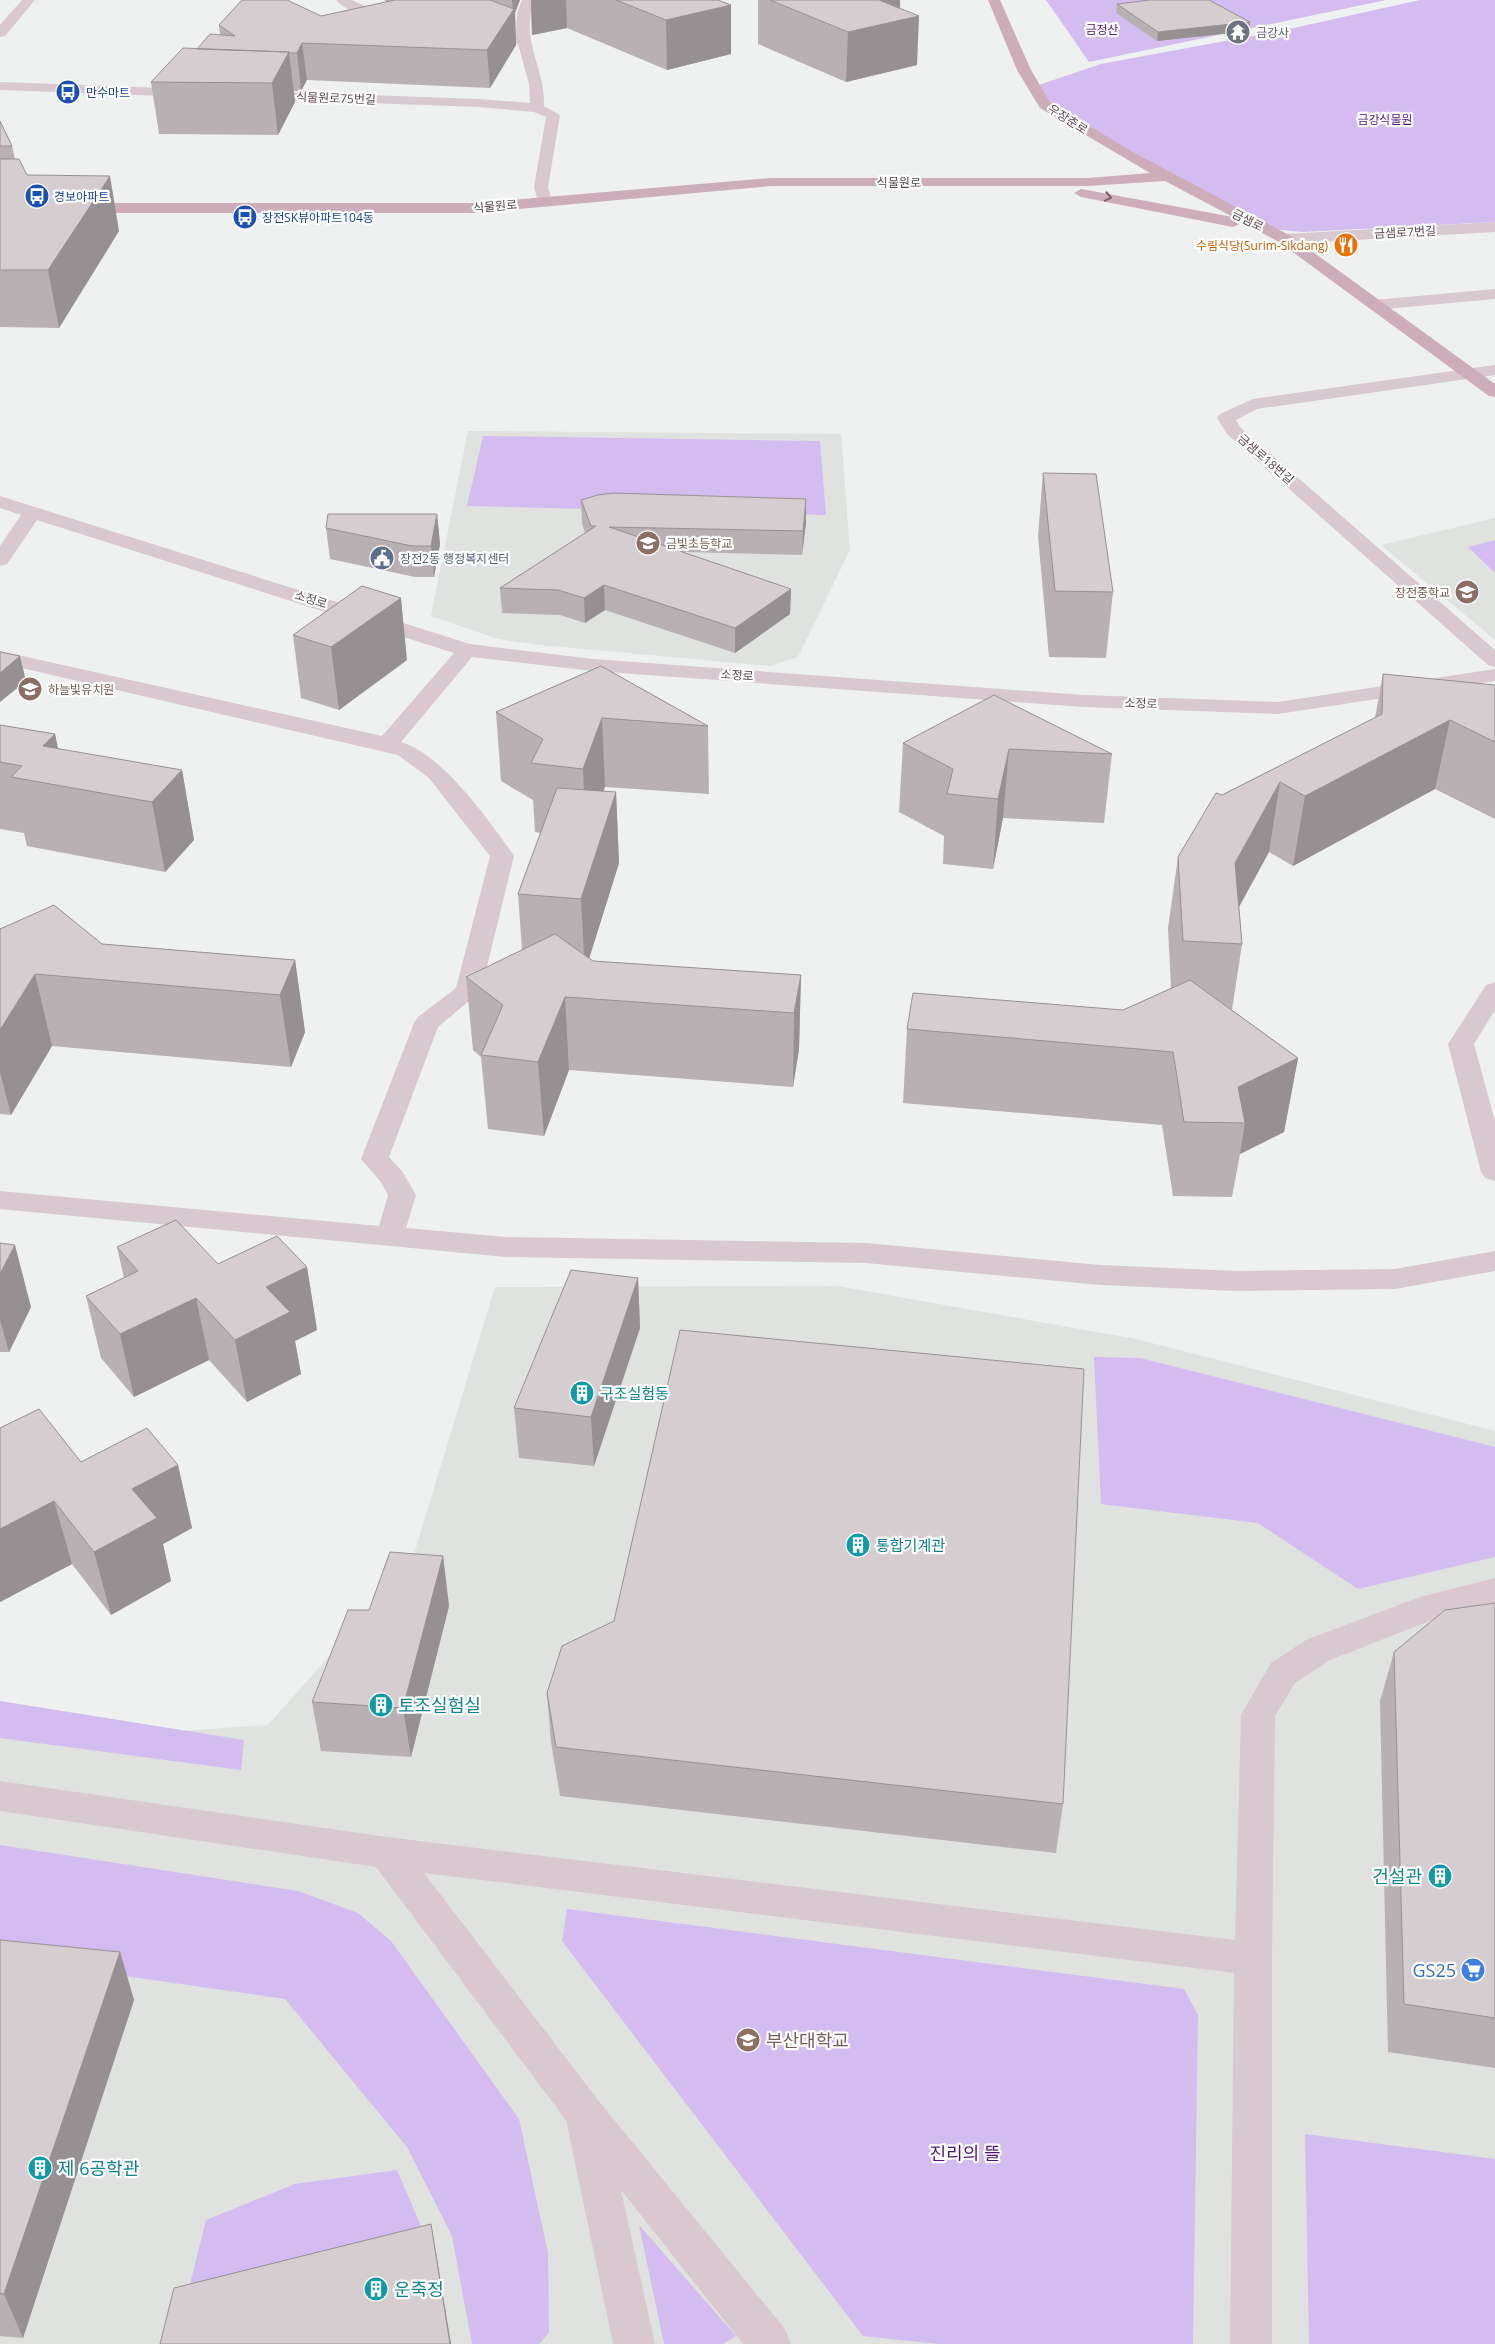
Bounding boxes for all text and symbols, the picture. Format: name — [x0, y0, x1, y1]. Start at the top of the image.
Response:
temple icon: 금강사 — [1225, 19, 1251, 45]
park label: 금정산 — [1085, 21, 1119, 38]
place label: 금강사 — [1256, 24, 1289, 41]
bus stop icon: 만수마트 — [55, 79, 81, 105]
place label: 만수마트 — [86, 84, 130, 101]
street label: 식물원로75번길 — [296, 88, 376, 108]
street label: 우장춘로 — [1045, 100, 1091, 138]
park label: 금강식물원 — [1357, 111, 1413, 128]
street label: 식물원로 — [877, 174, 921, 191]
bus stop icon: 경보아파트 — [24, 183, 50, 209]
place label: 경보아파트 — [54, 188, 109, 205]
one-way arrow — [1104, 191, 1112, 201]
street label: 식물원로 — [472, 196, 518, 216]
bus stop icon: 장전SK뷰아파트104동 — [232, 204, 258, 230]
street label: 금샘로 — [1229, 205, 1267, 235]
place label: 장전SK뷰아파트104동 — [262, 209, 374, 226]
street label: 금샘로7번길 — [1374, 222, 1436, 242]
restaurant icon: 수림식당(Surim-Sikdang) — [1333, 232, 1359, 258]
place label: 수림식당(Surim-Sikdang) — [1196, 237, 1328, 254]
street label: 금샘로18번길 — [1234, 430, 1298, 488]
school or university icon: 금빛초등학교 — [635, 530, 661, 556]
place label: 금빛초등학교 — [666, 535, 732, 552]
public building icon: 장전2동 행정복지센터 — [369, 545, 395, 571]
place label: 장전2동 행정복지센터 — [400, 550, 509, 567]
school or university icon: 장전중학교 — [1454, 579, 1480, 605]
place label: 장전중학교 — [1395, 584, 1450, 601]
street label: 소정로 — [293, 586, 329, 612]
street label: 소정로 — [720, 665, 754, 685]
school or university icon: 하늘빛유치원 — [17, 676, 43, 702]
place label: 하늘빛유치원 — [48, 681, 114, 698]
street label: 소정로 — [1124, 694, 1158, 712]
building icon: 구조실험동 — [569, 1380, 595, 1406]
place label: 구조실험동 — [600, 1383, 669, 1403]
building icon: 통합기계관 — [845, 1532, 871, 1558]
place label: 통합기계관 — [876, 1535, 945, 1555]
building icon: 토조실험실 — [368, 1692, 394, 1718]
place label: 토조실험실 — [398, 1693, 481, 1717]
building icon: 건설관 — [1427, 1863, 1453, 1889]
place label: 건설관 — [1372, 1864, 1422, 1888]
supermarket icon: GS25 — [1460, 1957, 1486, 1983]
place label: GS25 — [1412, 1958, 1456, 1982]
school or university icon: 부산대학교 — [735, 2027, 761, 2053]
place label: 부산대학교 — [766, 2028, 849, 2052]
park label: 진리의 뜰 — [930, 2141, 1000, 2165]
building icon: 제 6공학관 — [27, 2155, 53, 2181]
place label: 제 6공학관 — [58, 2156, 140, 2180]
building icon: 운죽정 — [363, 2276, 389, 2302]
place label: 운죽정 — [394, 2277, 444, 2301]

